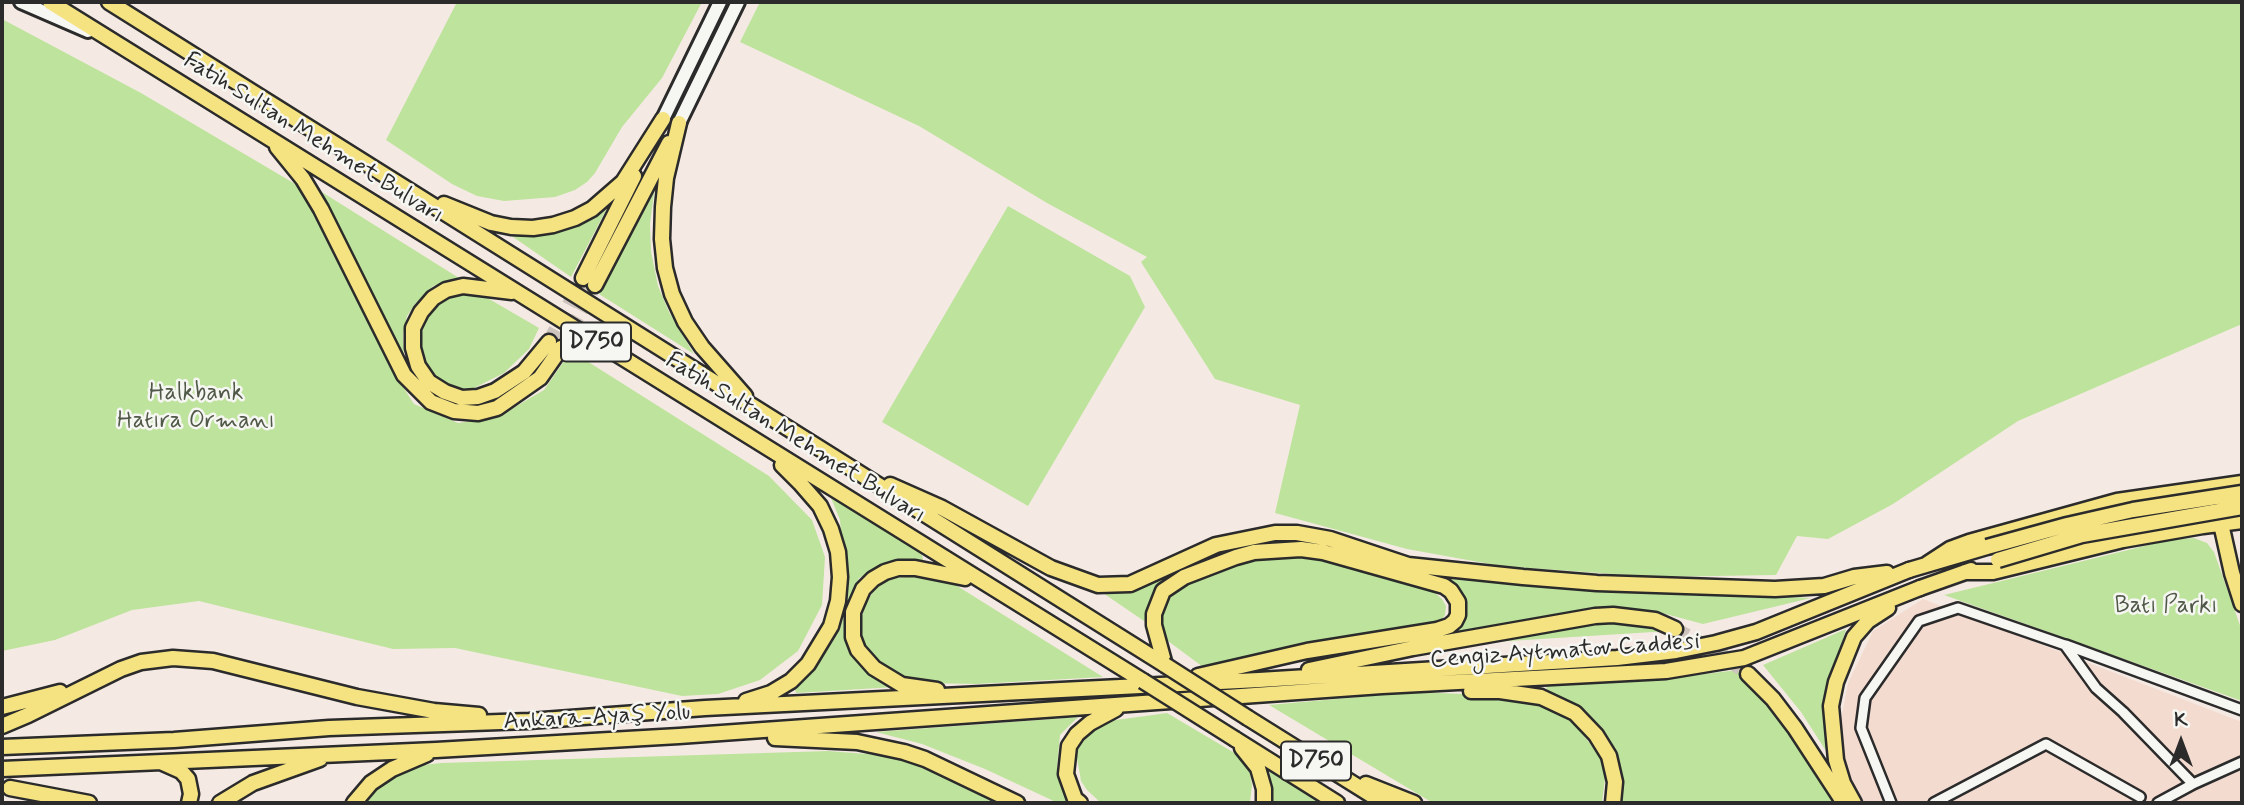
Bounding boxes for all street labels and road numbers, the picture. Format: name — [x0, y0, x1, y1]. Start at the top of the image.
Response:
street label: Fatih Sultan Mehmet Bulvarı — [178, 47, 448, 231]
road number: D750 — [561, 322, 631, 362]
street label: Fatih Sultan Mehmet Bulvarı — [660, 347, 930, 531]
street label: Cengiz Aytmatov Caddesi — [1429, 628, 1701, 676]
street label: Ankara-Ayaş Yolu — [503, 699, 691, 737]
road number: D750 — [1281, 741, 1351, 780]

